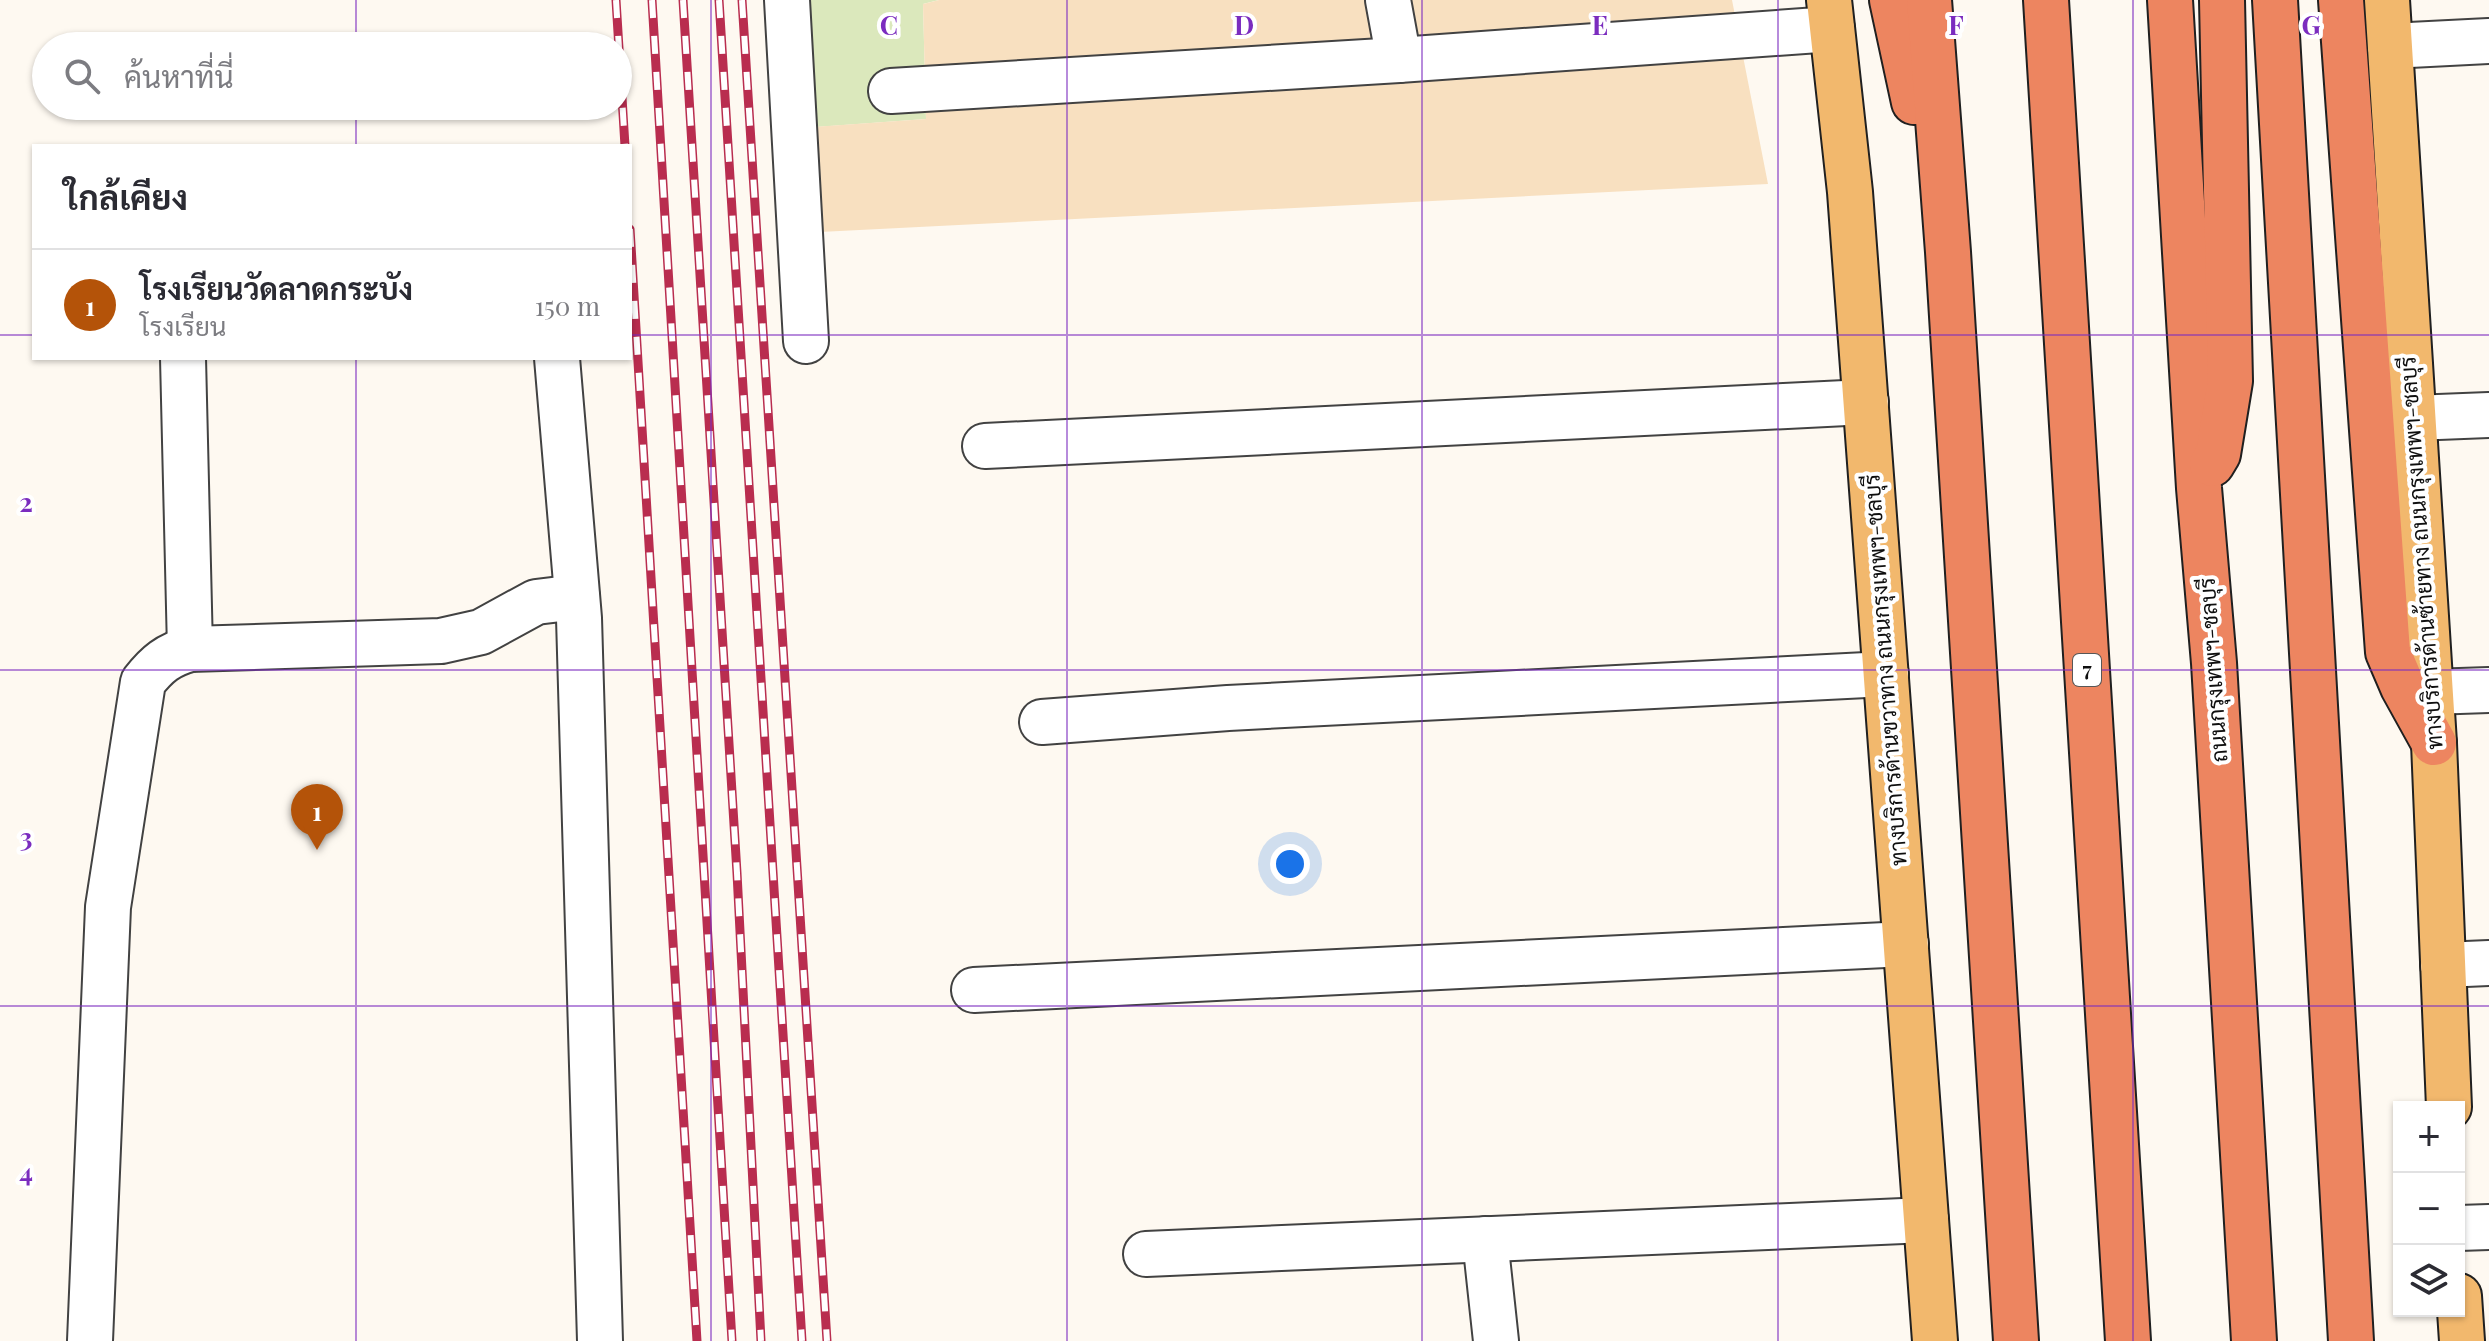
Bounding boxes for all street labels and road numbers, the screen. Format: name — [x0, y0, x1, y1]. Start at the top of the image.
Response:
street label: ทางบริการด้านซ้ายทาง ถนนกรุงเทพฯ-ชลบุรี — [2391, 355, 2451, 751]
street label: ทางบริการด้านขวาทาง ถนนกรุงเทพฯ-ชลบุรี — [1855, 473, 1915, 867]
street label: ถนนกรุงเทพฯ-ชลบุรี — [2191, 577, 2235, 763]
road number: 7 — [2073, 654, 2101, 686]

